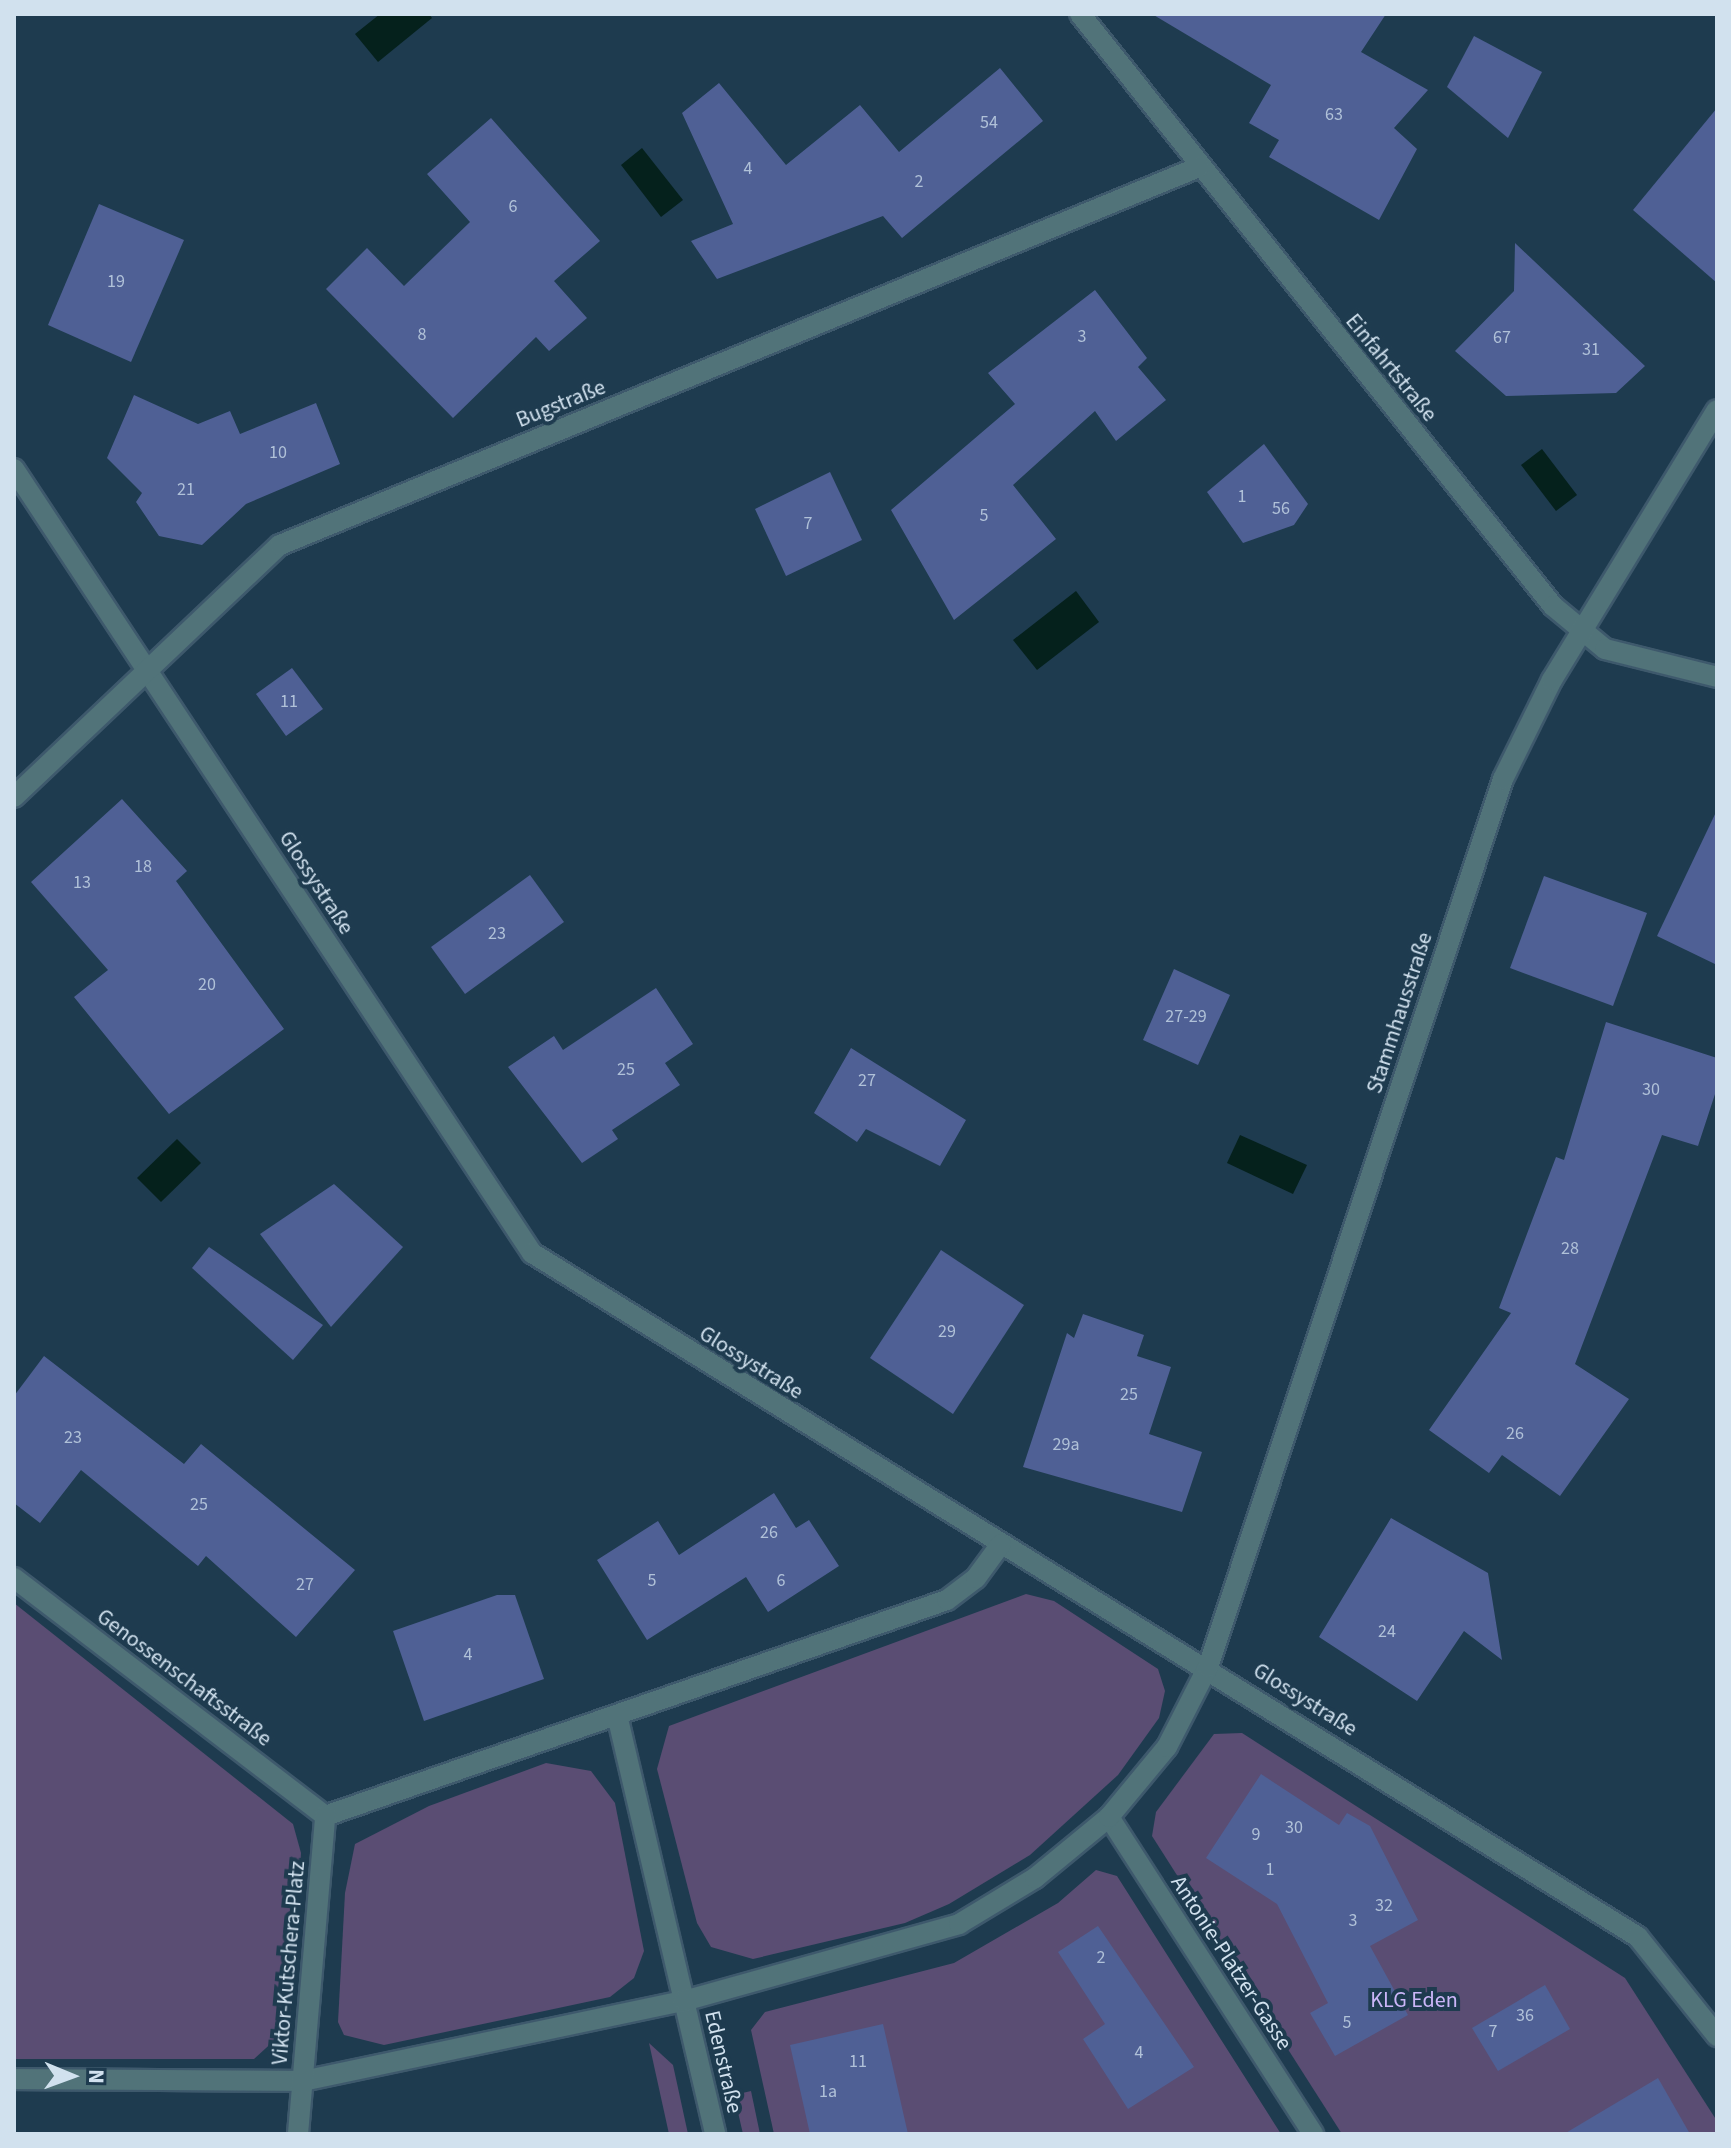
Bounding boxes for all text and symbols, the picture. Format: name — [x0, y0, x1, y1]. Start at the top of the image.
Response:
house number: 63 — [1325, 104, 1343, 126]
house number: 54 — [980, 112, 998, 134]
house number: 4 — [744, 158, 752, 180]
house number: 2 — [915, 171, 923, 193]
house number: 6 — [509, 196, 517, 218]
house number: 19 — [107, 271, 125, 293]
street label: Einfahrtstraße — [1340, 309, 1442, 427]
house number: 8 — [418, 324, 426, 346]
house number: 3 — [1078, 326, 1086, 348]
house number: 67 — [1493, 327, 1511, 349]
house number: 31 — [1582, 339, 1600, 361]
street label: Bugstraße — [512, 374, 610, 434]
house number: 10 — [269, 442, 287, 464]
house number: 21 — [177, 479, 195, 501]
house number: 1 — [1238, 486, 1246, 508]
house number: 56 — [1272, 498, 1290, 520]
house number: 5 — [980, 505, 988, 527]
house number: 7 — [804, 513, 812, 535]
house number: 11 — [280, 691, 298, 713]
street label: Glossystraße — [273, 826, 359, 940]
house number: 18 — [134, 856, 152, 878]
house number: 13 — [73, 872, 91, 894]
house number: 23 — [488, 923, 506, 945]
street label: Stammhausstraße — [1361, 929, 1439, 1097]
house number: 20 — [198, 974, 216, 996]
house number: 27-29 — [1165, 1006, 1207, 1028]
house number: 25 — [617, 1059, 635, 1081]
house number: 27 — [858, 1070, 876, 1092]
house number: 30 — [1642, 1079, 1660, 1101]
house number: 28 — [1561, 1238, 1579, 1260]
street label: Glossystraße — [694, 1321, 808, 1405]
house number: 29 — [938, 1321, 956, 1343]
house number: 25 — [1120, 1384, 1138, 1406]
house number: 26 — [1506, 1423, 1524, 1445]
house number: 23 — [64, 1427, 82, 1449]
house number: 29a — [1053, 1434, 1079, 1456]
house number: 25 — [190, 1494, 208, 1516]
house number: 26 — [760, 1522, 778, 1544]
house number: 5 — [648, 1570, 656, 1592]
house number: 6 — [777, 1570, 785, 1592]
house number: 27 — [296, 1574, 314, 1596]
street label: Genossenschaftsstraße — [91, 1604, 277, 1752]
house number: 24 — [1378, 1621, 1396, 1643]
house number: 4 — [464, 1644, 472, 1666]
street label: Glossystraße — [1248, 1658, 1362, 1742]
house number: 30 — [1285, 1817, 1303, 1839]
house number: 9 — [1252, 1824, 1260, 1846]
house number: 1 — [1266, 1859, 1274, 1881]
street label: Viktor-Kutschera-Platz — [267, 1860, 311, 2066]
street label: Antonie-Platzer-Gasse — [1165, 1871, 1297, 2055]
house number: 32 — [1375, 1895, 1393, 1917]
house number: 3 — [1349, 1910, 1357, 1932]
house number: 2 — [1097, 1947, 1105, 1969]
park label: KLG Eden — [1370, 1988, 1458, 2014]
house number: 36 — [1516, 2005, 1534, 2027]
street label: Edenstraße — [698, 2008, 748, 2116]
house number: 5 — [1343, 2012, 1351, 2034]
house number: 7 — [1489, 2021, 1497, 2043]
north arrow — [32, 2036, 112, 2116]
house number: 4 — [1135, 2042, 1143, 2064]
house number: 11 — [849, 2051, 867, 2073]
text: N — [80, 2069, 112, 2084]
house number: 1a — [819, 2081, 837, 2103]

